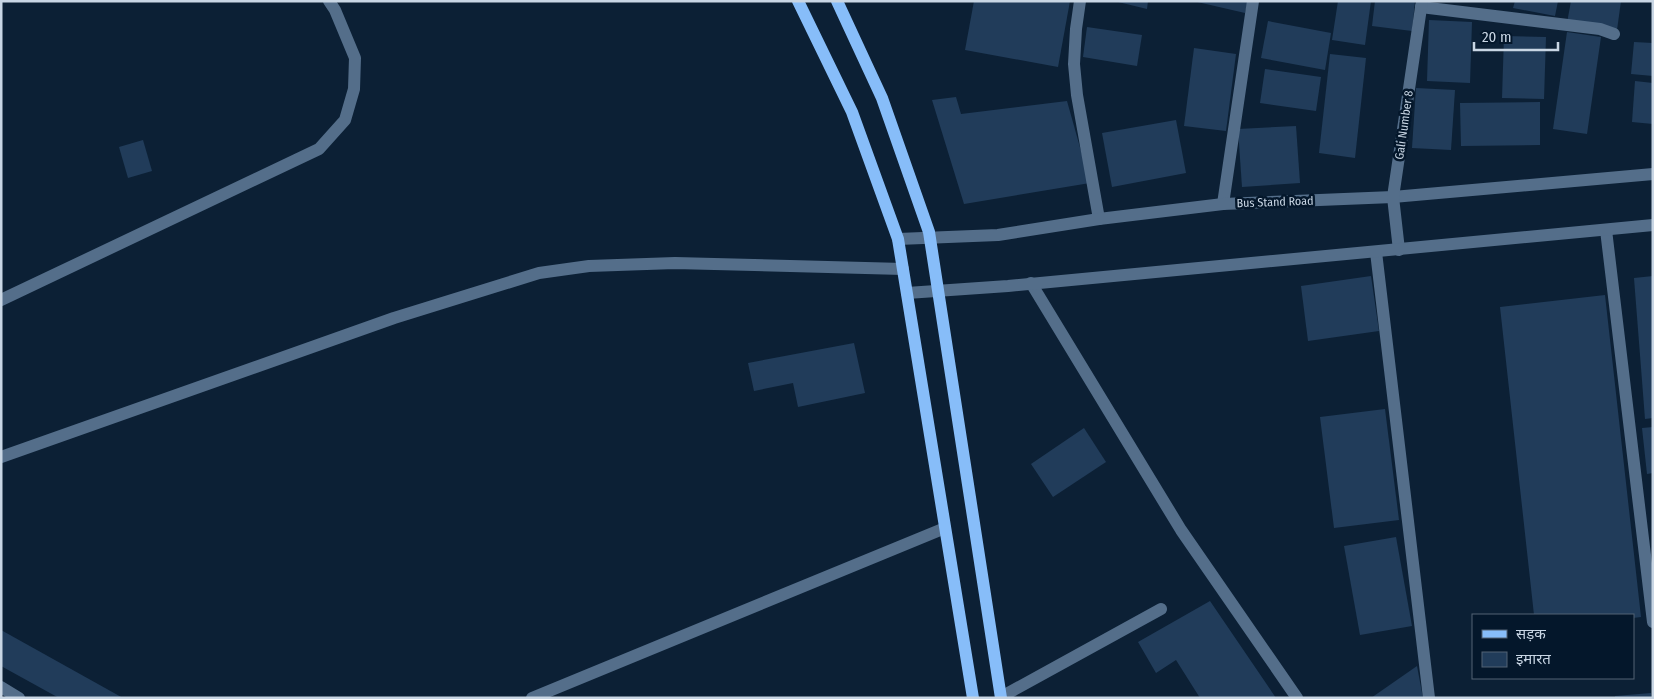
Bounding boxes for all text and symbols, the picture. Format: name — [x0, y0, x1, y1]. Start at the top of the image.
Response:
scale bar — [1474, 20, 1558, 52]
text: 20 m — [1482, 28, 1512, 46]
street label: Gali Number 8 — [1392, 89, 1416, 161]
street label: Bus Stand Road — [1236, 194, 1314, 210]
legend — [1472, 614, 1634, 679]
text: सड़क — [1516, 625, 1546, 643]
text: इमारत — [1516, 650, 1551, 668]

